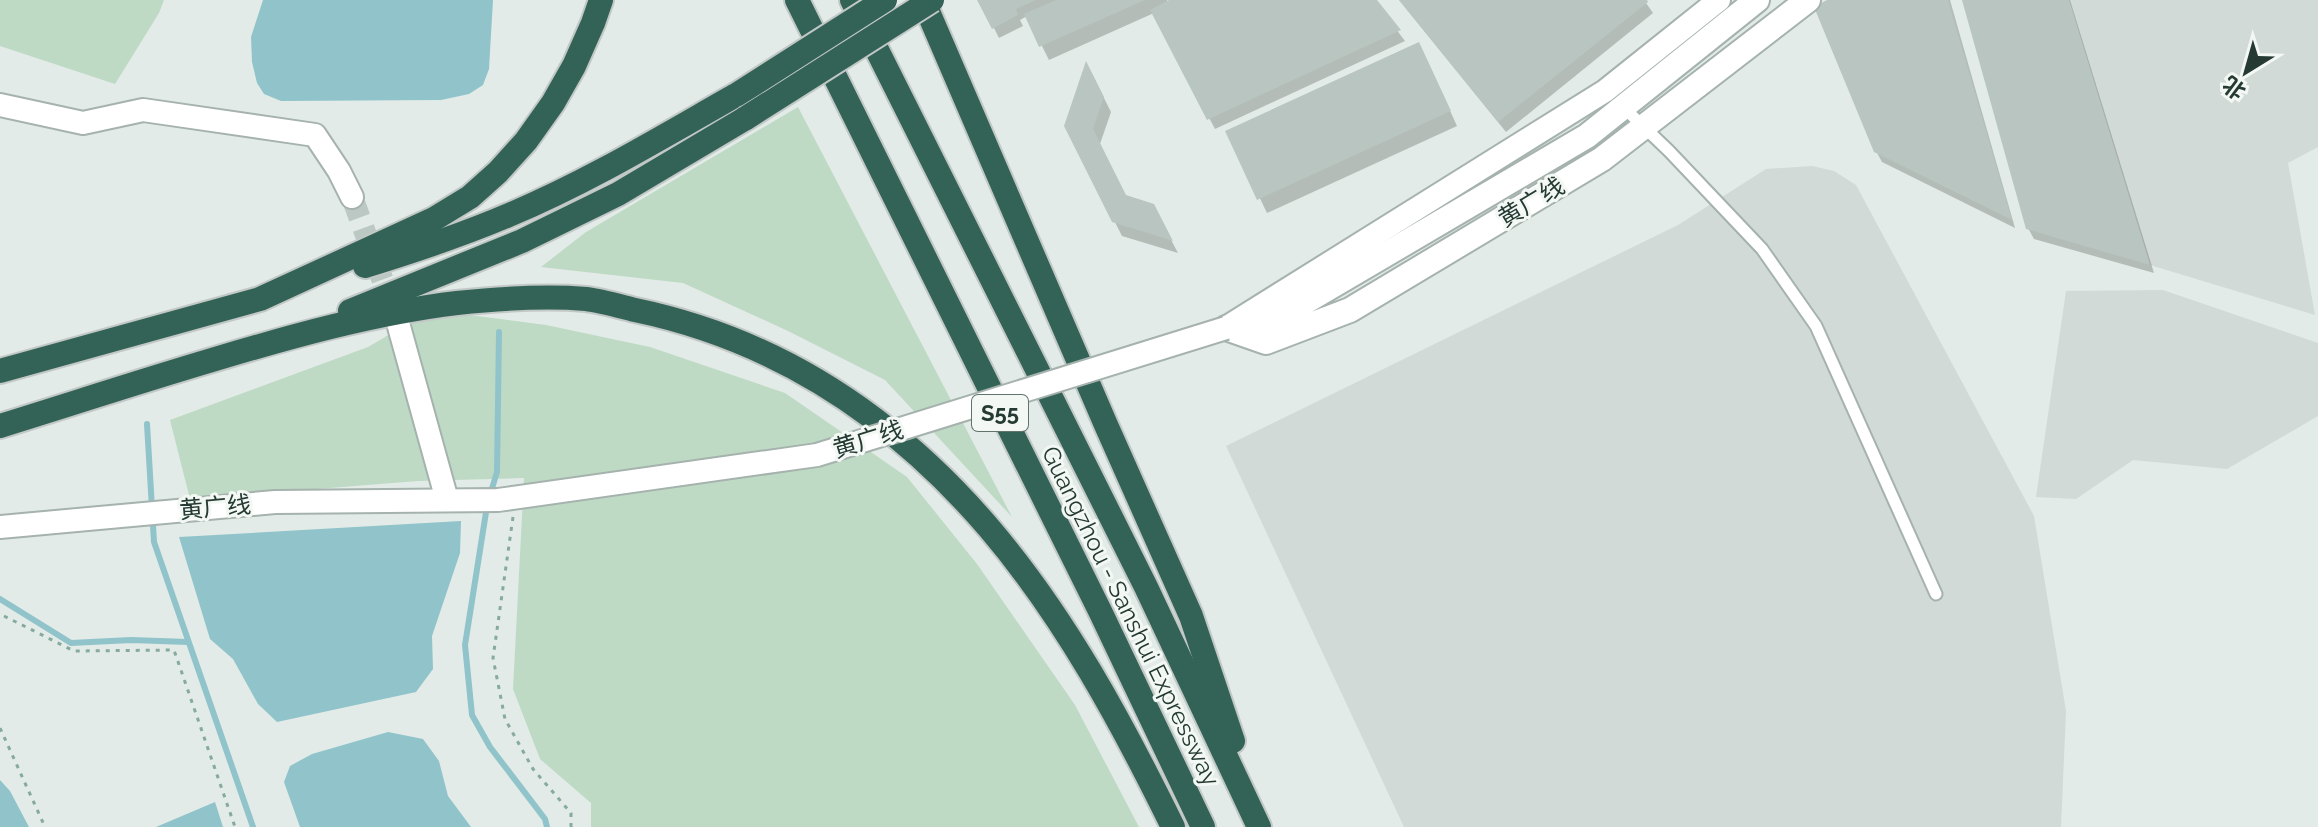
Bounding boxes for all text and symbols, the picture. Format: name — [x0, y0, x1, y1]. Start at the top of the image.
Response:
north arrow — [2206, 32, 2286, 112]
text: 北 — [2217, 71, 2251, 105]
street label: 黄广线 — [1493, 171, 1569, 233]
road number: S55 — [972, 395, 1028, 431]
street label: 黄广线 — [829, 415, 907, 463]
street label: Guangzhou - Sanshui Expressway — [1036, 441, 1226, 791]
street label: 黄广线 — [178, 489, 252, 525]

